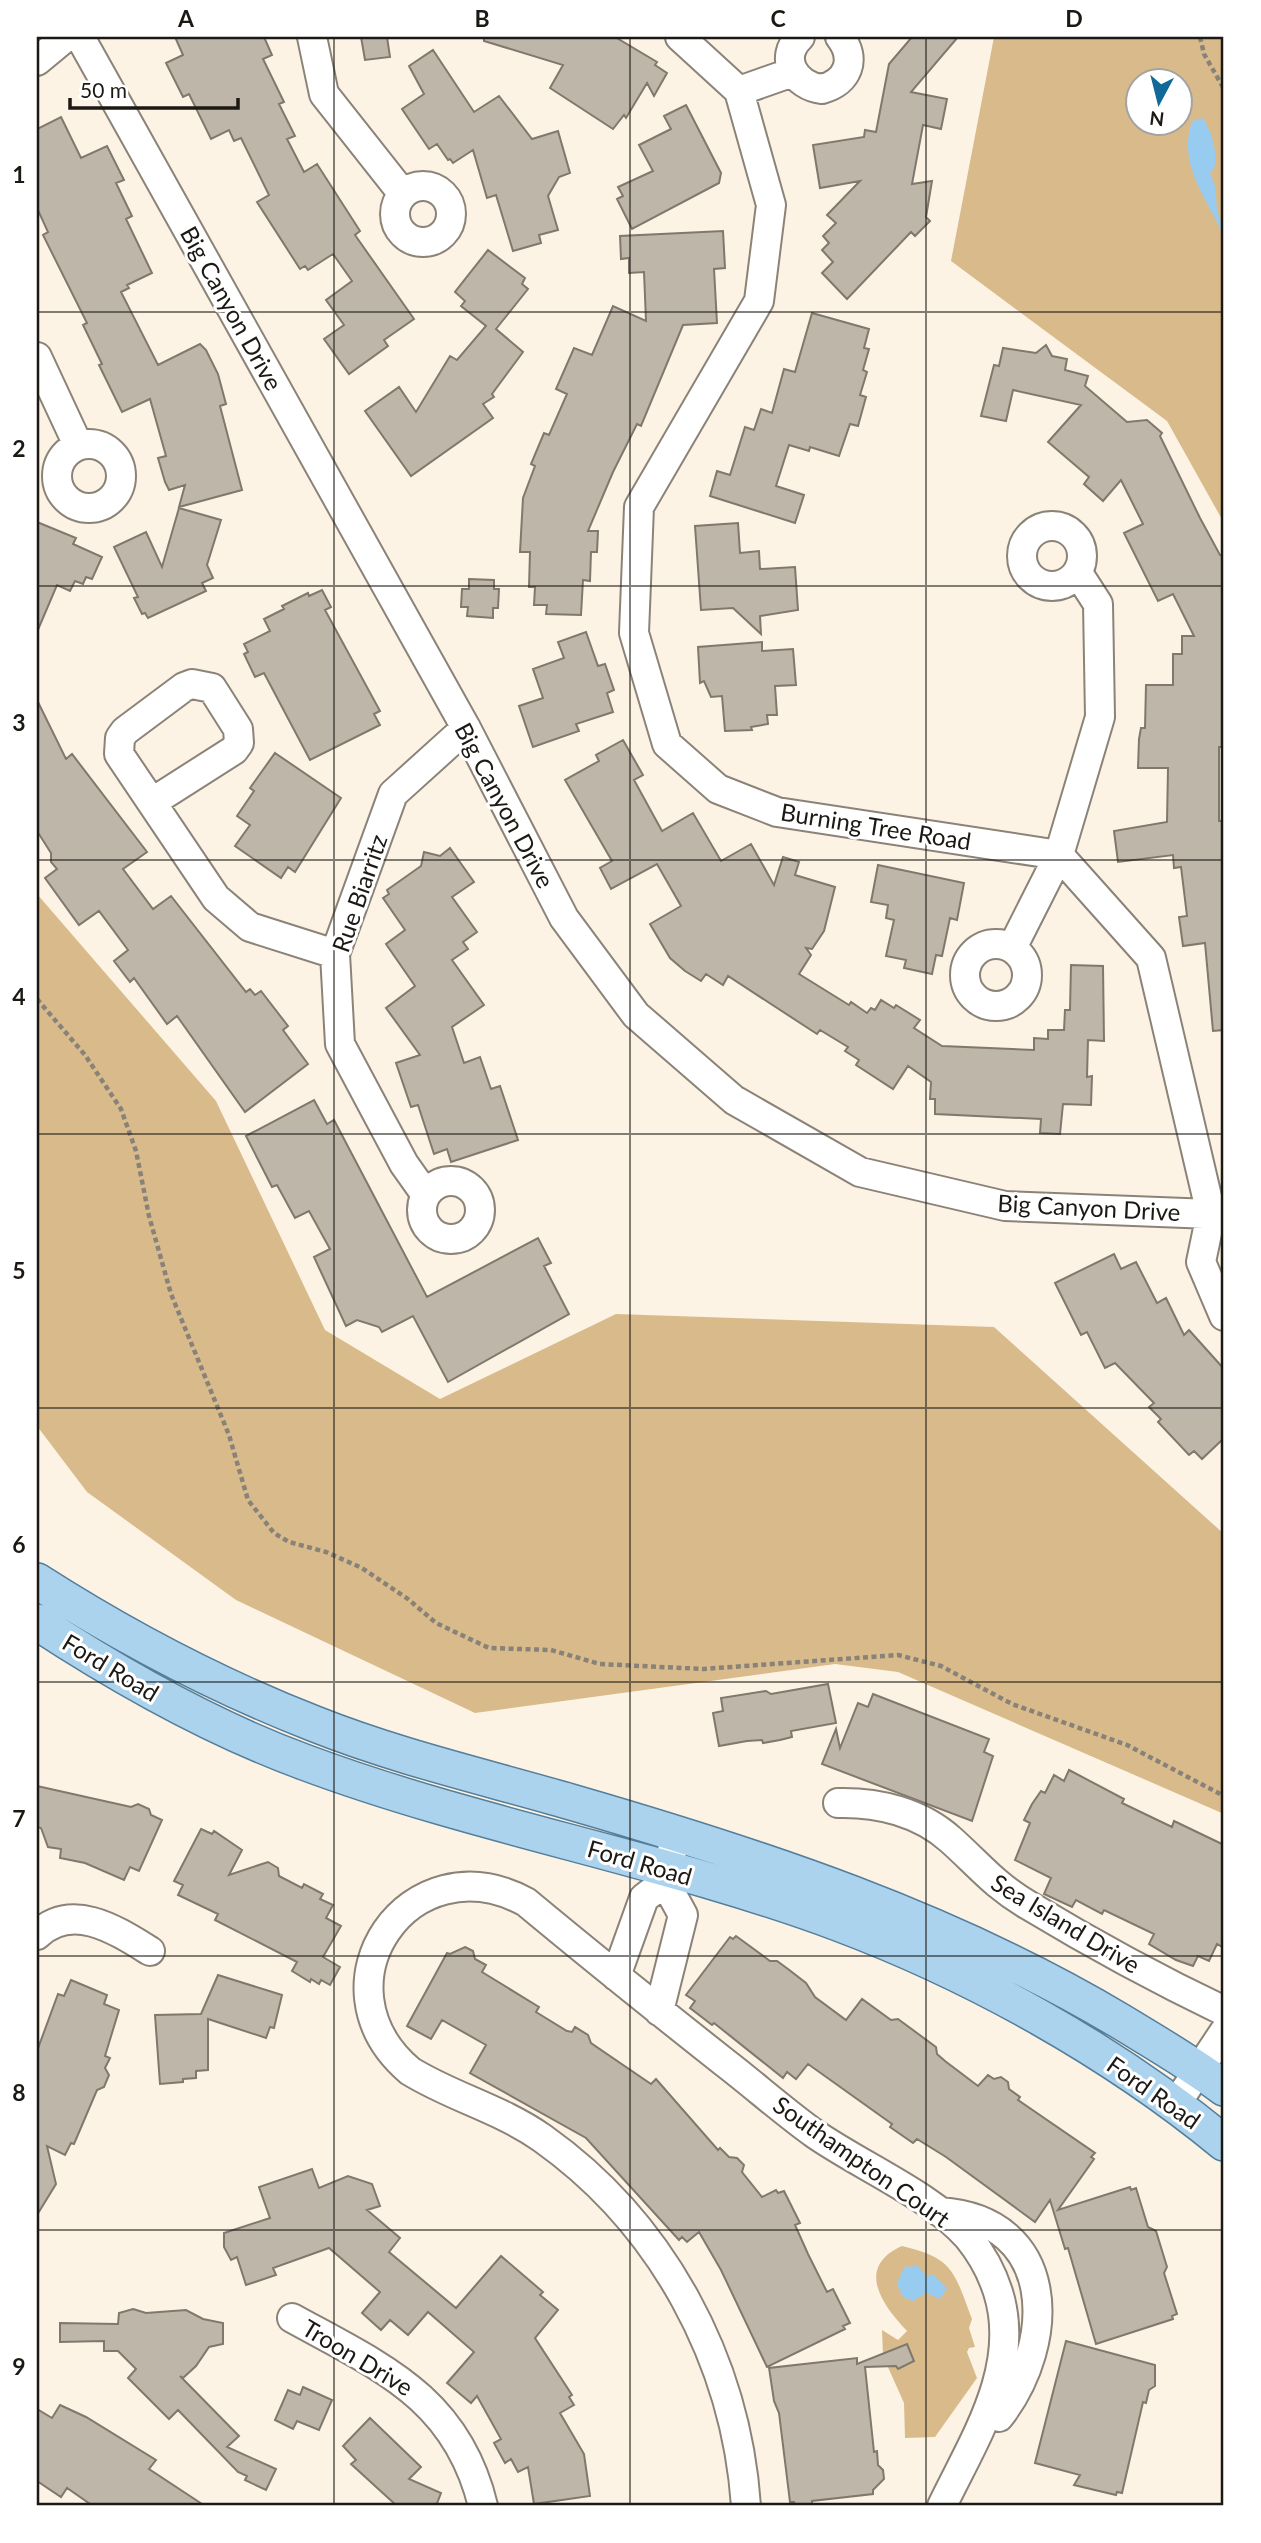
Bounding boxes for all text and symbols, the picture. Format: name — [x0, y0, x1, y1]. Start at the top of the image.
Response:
text: A — [177, 4, 195, 32]
text: B — [474, 4, 490, 32]
text: C — [770, 4, 786, 32]
text: D — [1065, 4, 1083, 32]
scale bar — [70, 66, 238, 110]
north arrow — [1124, 66, 1194, 136]
text: 50 m — [80, 77, 127, 102]
text: N — [1148, 107, 1166, 132]
text: 1 — [12, 160, 26, 188]
street label: Big Canyon Drive — [175, 221, 289, 395]
text: 2 — [12, 434, 26, 462]
text: 3 — [12, 708, 26, 736]
street label: Big Canyon Drive — [449, 717, 561, 893]
street label: Burning Tree Road — [779, 797, 973, 855]
street label: Rue Biarritz — [325, 830, 393, 956]
text: 4 — [12, 982, 26, 1010]
street label: Big Canyon Drive — [997, 1188, 1181, 1226]
text: 5 — [12, 1256, 26, 1284]
text: 6 — [12, 1530, 26, 1558]
street label: Ford Road — [58, 1627, 164, 1707]
text: 7 — [12, 1804, 26, 1832]
street label: Ford Road — [584, 1833, 696, 1891]
street label: Sea Island Drive — [986, 1867, 1146, 1979]
street label: Ford Road — [1102, 2049, 1206, 2135]
text: 8 — [12, 2078, 26, 2106]
street label: Southampton Court — [768, 2089, 956, 2233]
street label: Troon Drive — [297, 2313, 419, 2401]
text: 9 — [12, 2352, 26, 2380]

